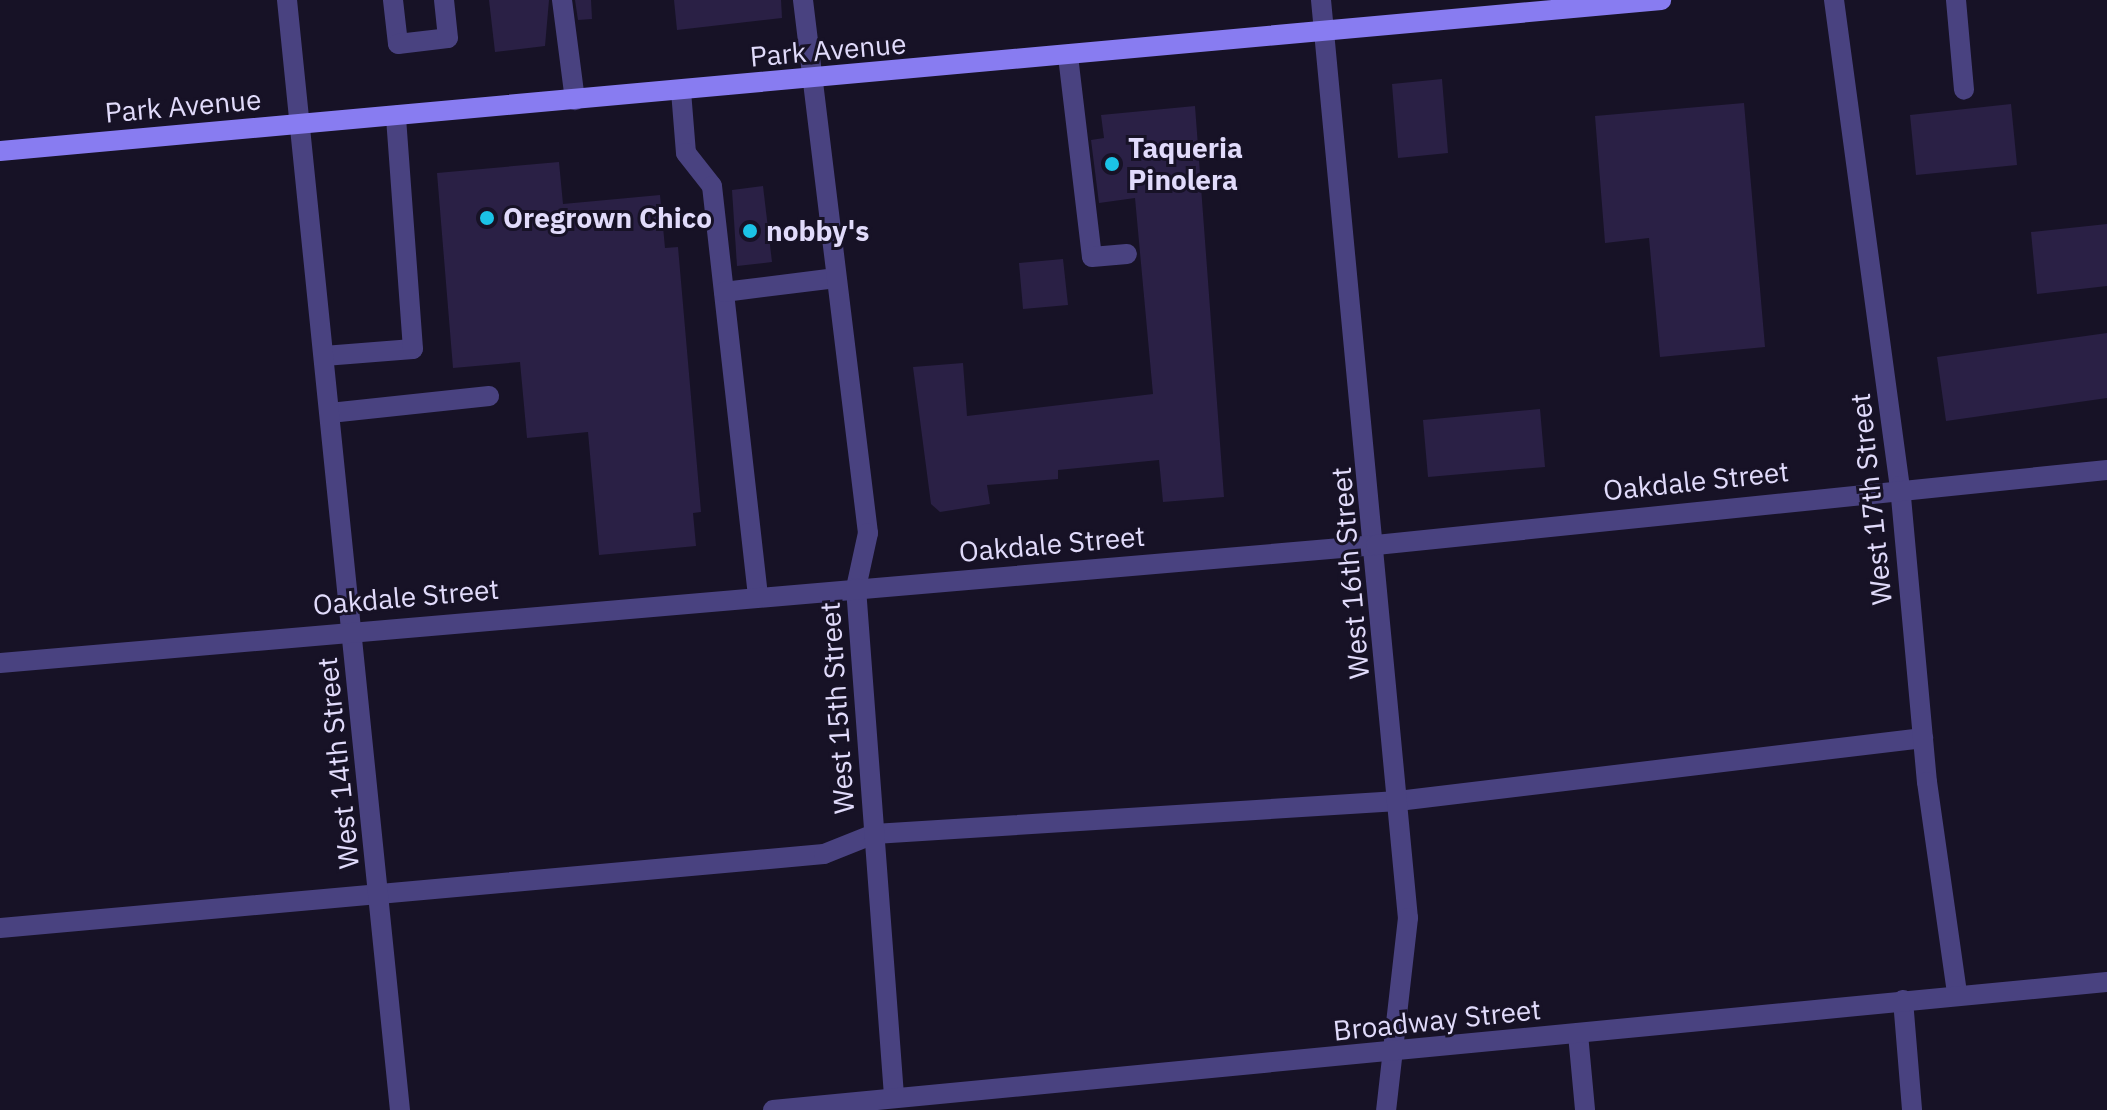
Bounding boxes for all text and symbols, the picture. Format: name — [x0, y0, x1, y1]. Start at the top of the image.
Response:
street label: Park Avenue — [748, 26, 908, 74]
street label: Park Avenue — [103, 82, 263, 130]
place label: Taqueria Pinolera — [1128, 131, 1243, 197]
marker: Taqueria Pinolera — [1103, 155, 1121, 173]
place label: Oregrown Chico — [503, 201, 712, 235]
marker: Oregrown Chico — [478, 209, 496, 227]
place label: nobby's — [766, 214, 869, 248]
marker: nobby's — [741, 222, 759, 240]
street label: West 17th Street — [1843, 392, 1899, 606]
street label: Oakdale Street — [1601, 455, 1791, 507]
street label: West 16th Street — [1324, 466, 1376, 680]
street label: Oakdale Street — [958, 519, 1146, 569]
street label: Oakdale Street — [312, 572, 500, 622]
street label: West 15th Street — [813, 601, 861, 815]
street label: West 14th Street — [310, 656, 366, 870]
street label: Broadway Street — [1331, 992, 1543, 1048]

